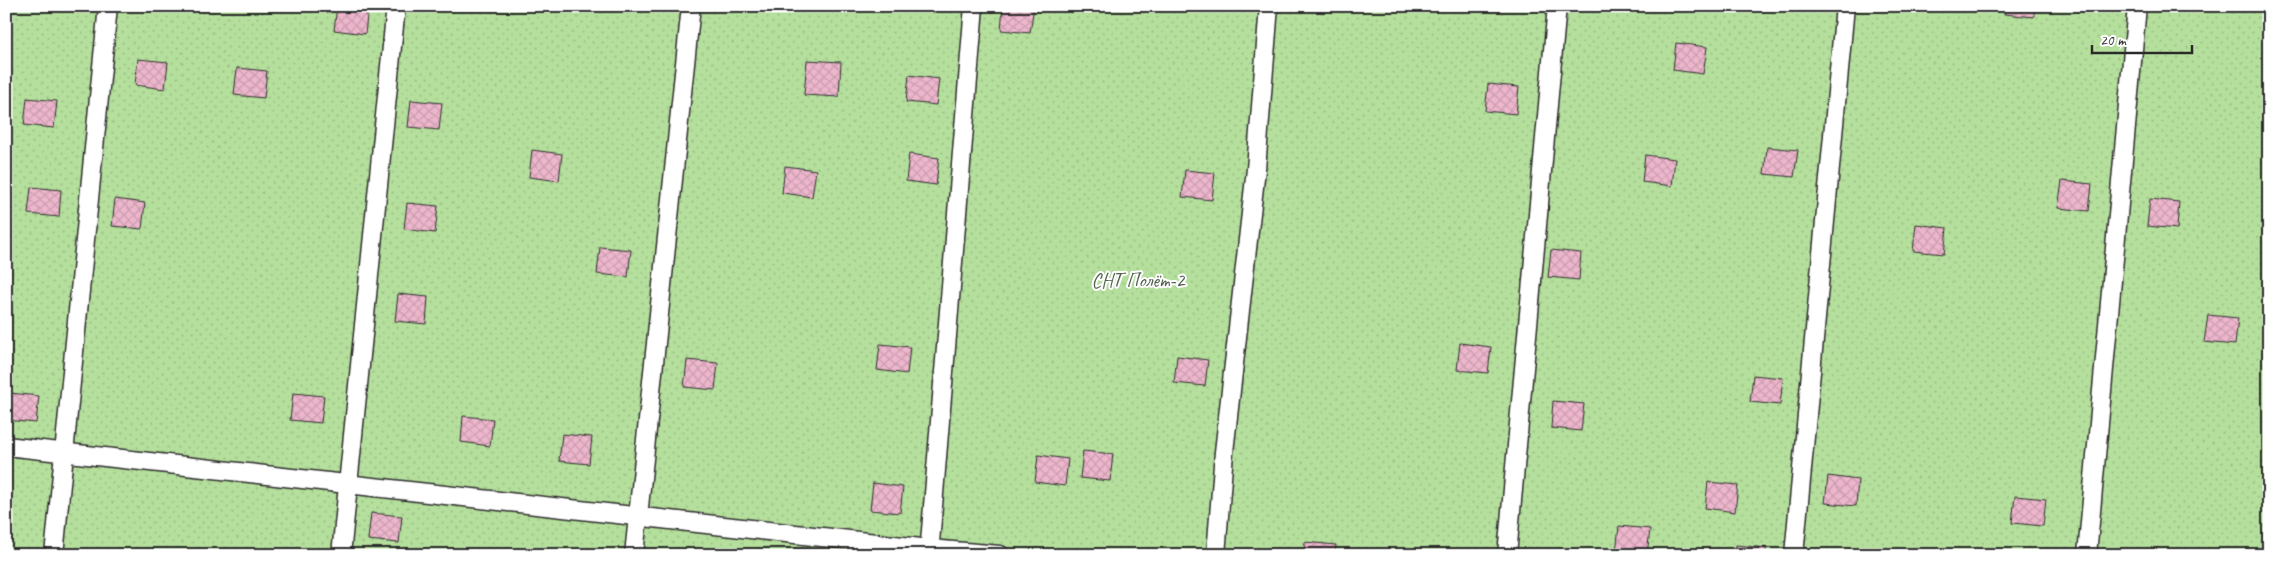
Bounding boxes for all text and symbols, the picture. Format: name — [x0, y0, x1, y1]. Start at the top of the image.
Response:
scale bar — [2092, 22, 2192, 54]
text: 20 m — [2100, 31, 2127, 50]
park label: СНТ Полёт-2 — [1092, 268, 1186, 293]

